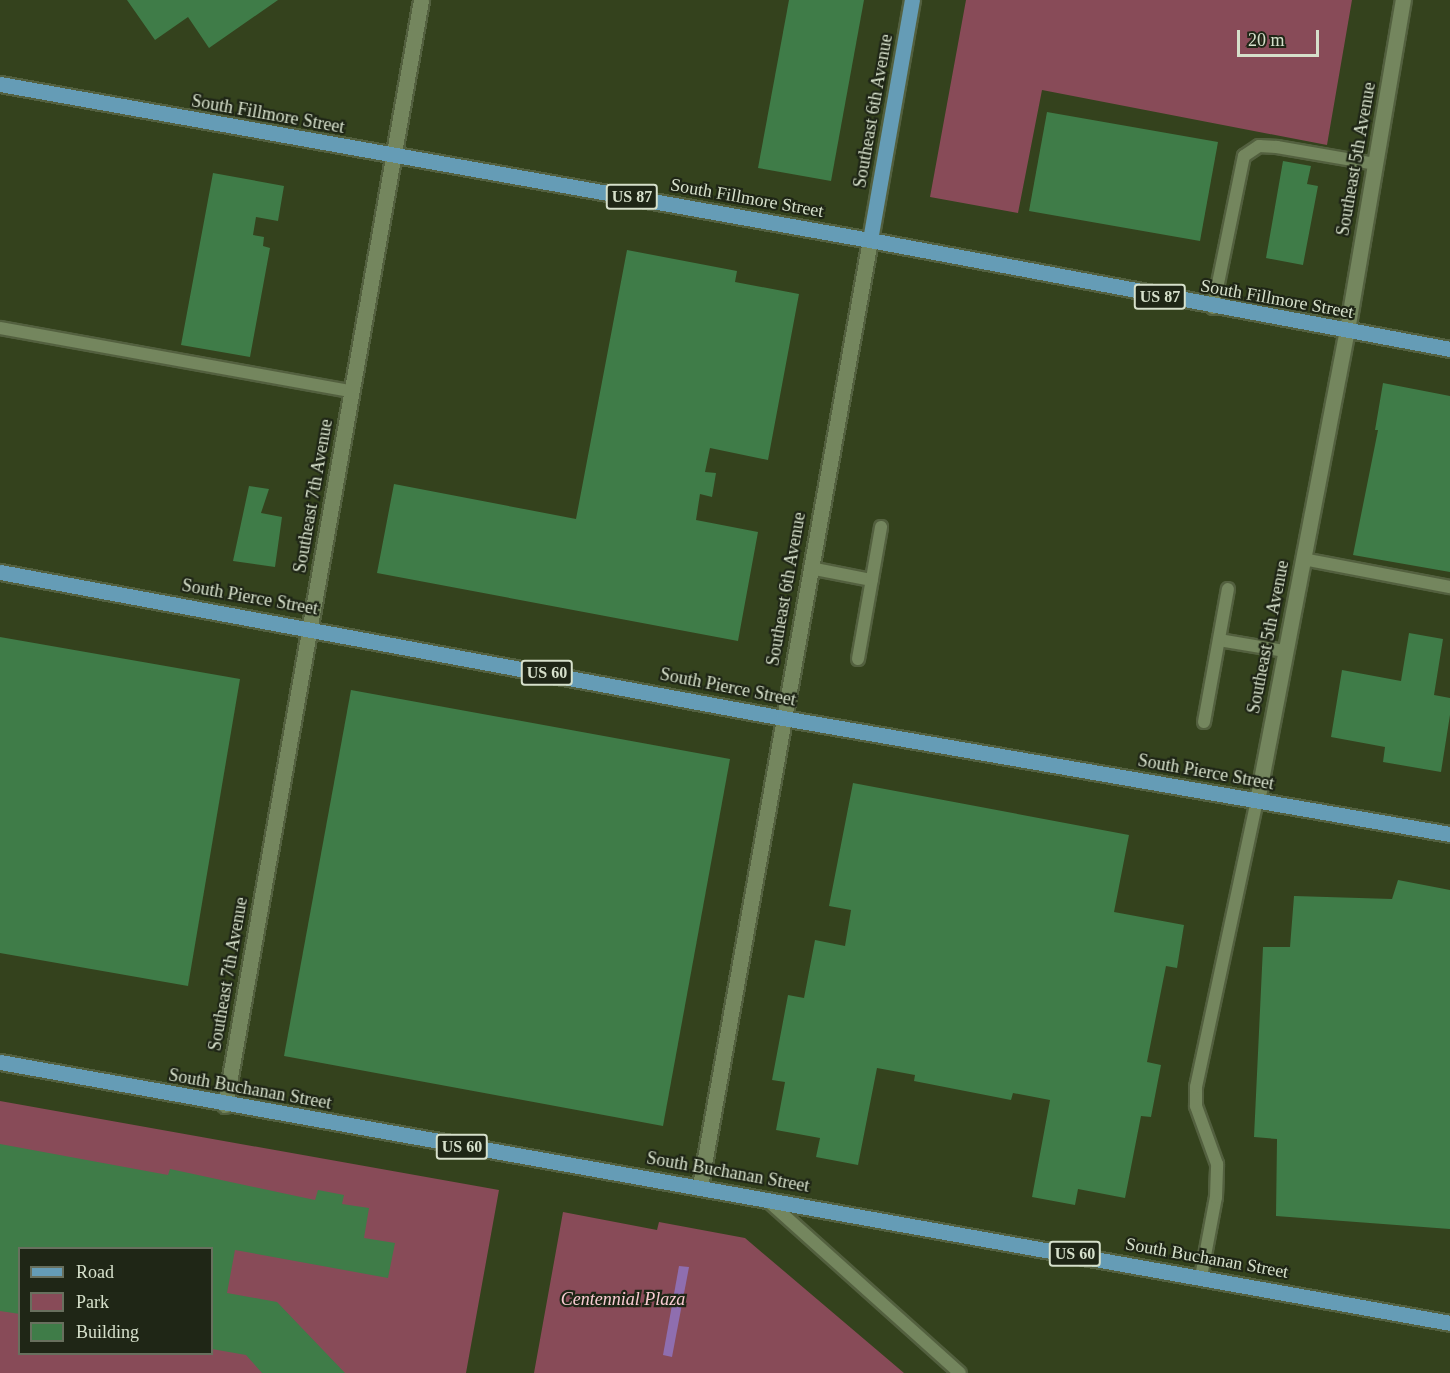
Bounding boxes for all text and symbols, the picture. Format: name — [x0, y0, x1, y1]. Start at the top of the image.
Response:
scale bar — [1240, 18, 1322, 56]
text: 20 m — [1248, 30, 1285, 50]
street label: Southeast 6th Avenue — [849, 32, 897, 190]
street label: Southeast 5th Avenue — [1332, 80, 1380, 238]
street label: South Fillmore Street — [190, 90, 346, 138]
street label: South Fillmore Street — [669, 174, 825, 222]
road number: US 87 — [605, 184, 659, 210]
street label: South Fillmore Street — [1199, 275, 1355, 323]
road number: US 87 — [1133, 284, 1187, 310]
street label: Southeast 7th Avenue — [289, 417, 337, 575]
street label: Southeast 6th Avenue — [762, 510, 810, 668]
street label: Southeast 5th Avenue — [1242, 558, 1294, 716]
street label: South Pierce Street — [180, 574, 320, 620]
road number: US 60 — [520, 660, 574, 686]
street label: South Pierce Street — [658, 663, 798, 711]
street label: South Pierce Street — [1136, 749, 1276, 795]
street label: Southeast 7th Avenue — [204, 895, 252, 1053]
street label: South Buchanan Street — [167, 1064, 333, 1114]
road number: US 60 — [435, 1134, 489, 1160]
street label: South Buchanan Street — [645, 1147, 811, 1197]
street label: South Buchanan Street — [1124, 1233, 1290, 1283]
road number: US 60 — [1048, 1241, 1102, 1267]
legend — [18, 1247, 213, 1355]
text: Road — [76, 1262, 114, 1282]
park label: Centennial Plaza — [561, 1288, 685, 1310]
text: Park — [76, 1292, 109, 1312]
text: Building — [76, 1322, 139, 1342]

